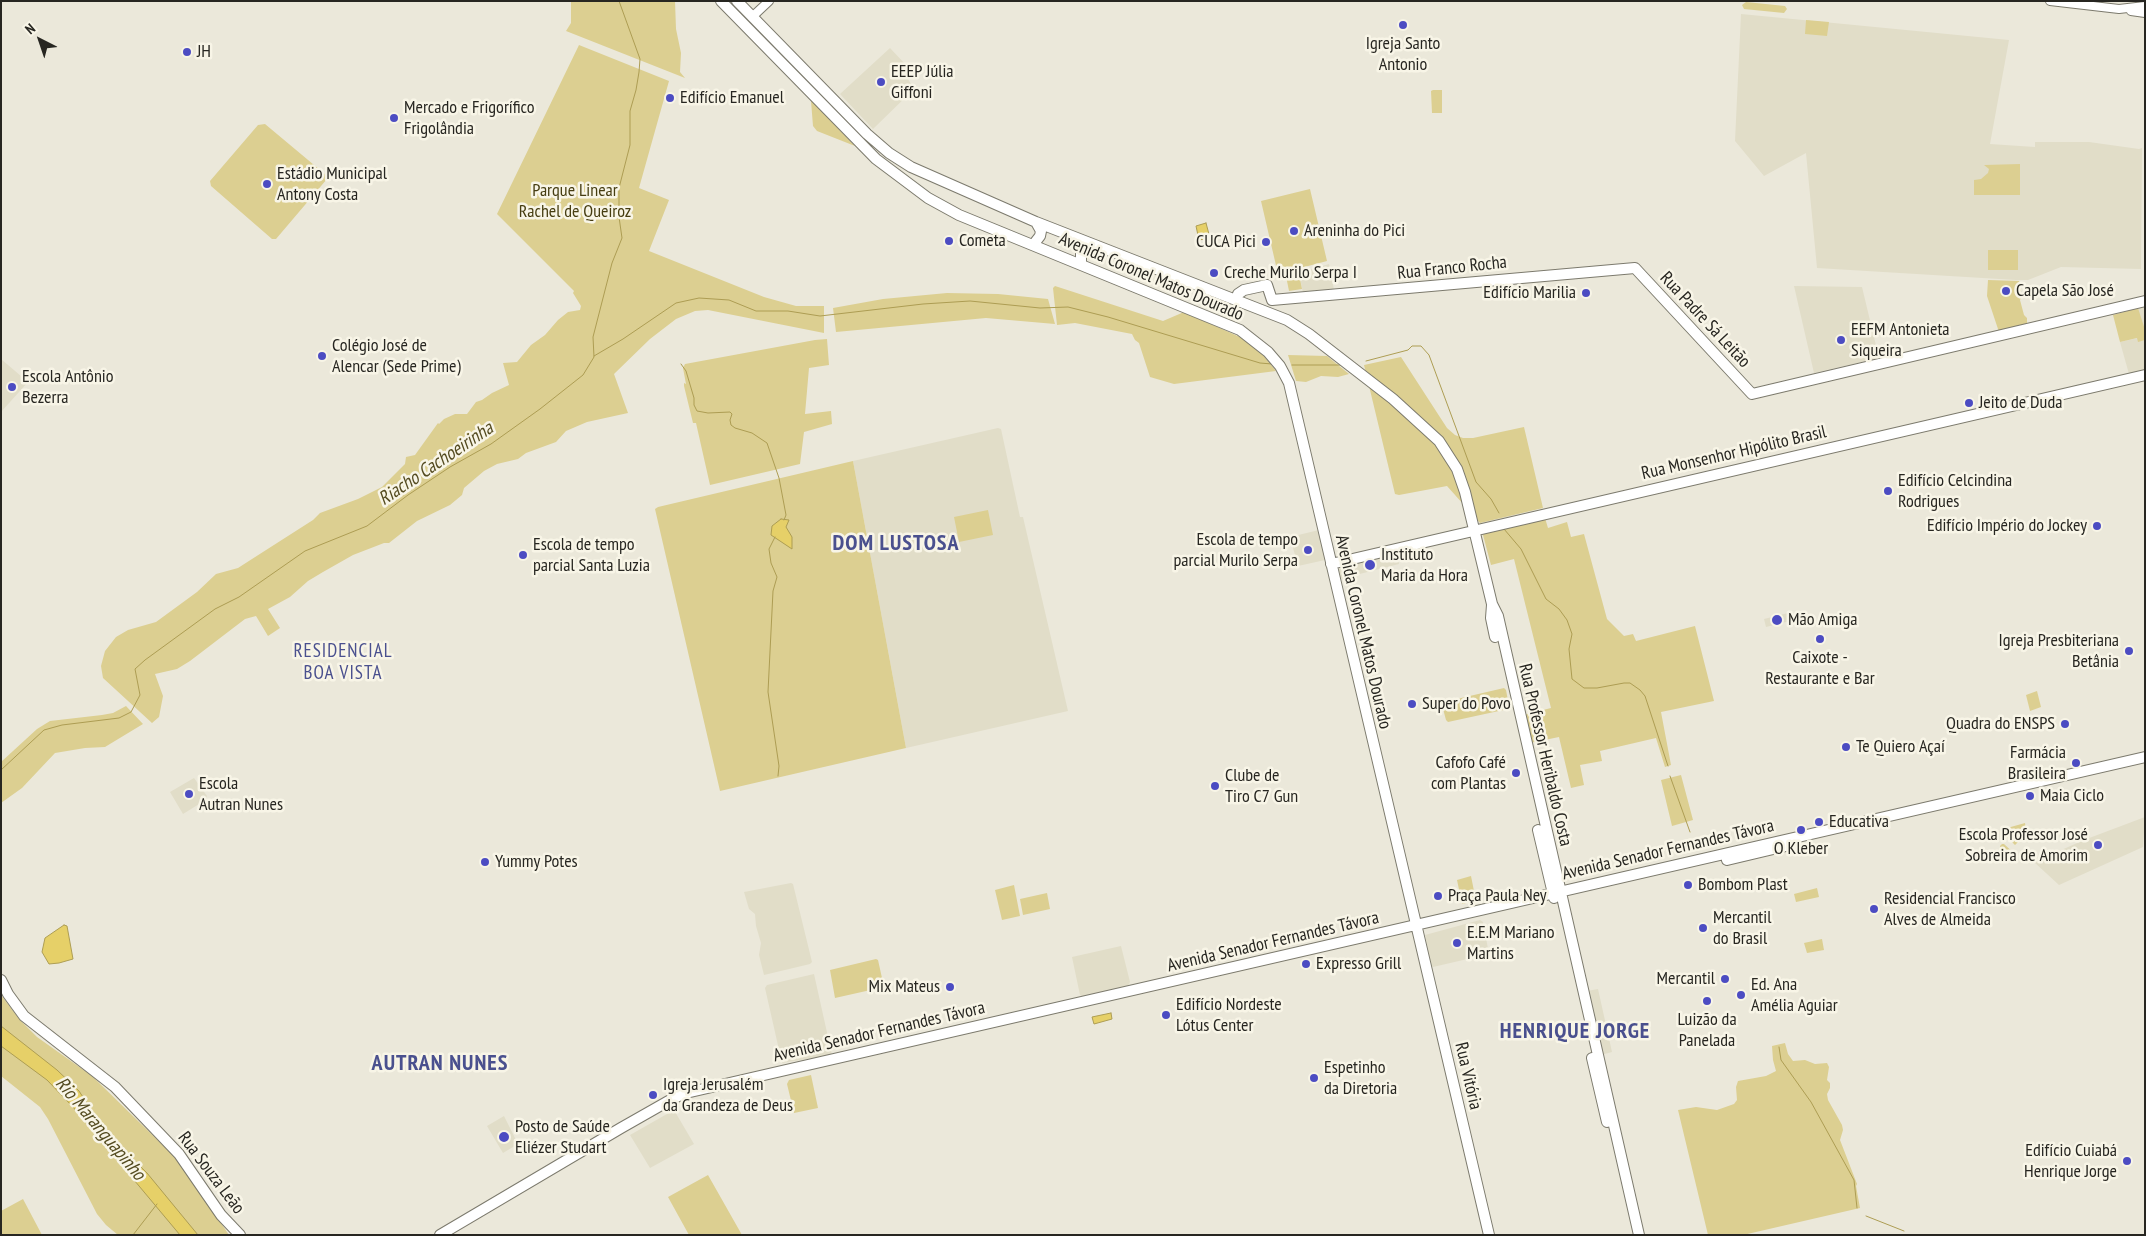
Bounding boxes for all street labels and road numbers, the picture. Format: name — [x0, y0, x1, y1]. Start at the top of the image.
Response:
street label: Avenida Coronel Matos Dourado — [1055, 228, 1247, 326]
street label: Rua Franco Rocha — [1396, 252, 1508, 284]
street label: Rua Padre Sá Leitão — [1655, 268, 1755, 372]
street label: Rua Monsenhor Hipólito Brasil — [1640, 421, 1828, 485]
street label: Avenida Coronel Matos Dourado — [1330, 533, 1396, 731]
street label: Rua Professor Heribaldo Costa — [1514, 662, 1576, 848]
street label: Avenida Senador Fernandes Távora — [1560, 815, 1776, 885]
street label: Avenida Senador Fernandes Távora — [1165, 907, 1381, 977]
street label: Avenida Senador Fernandes Távora — [771, 997, 987, 1067]
street label: Rua Vitória — [1450, 1040, 1486, 1112]
street label: Rua Souza Leão — [173, 1128, 249, 1218]

